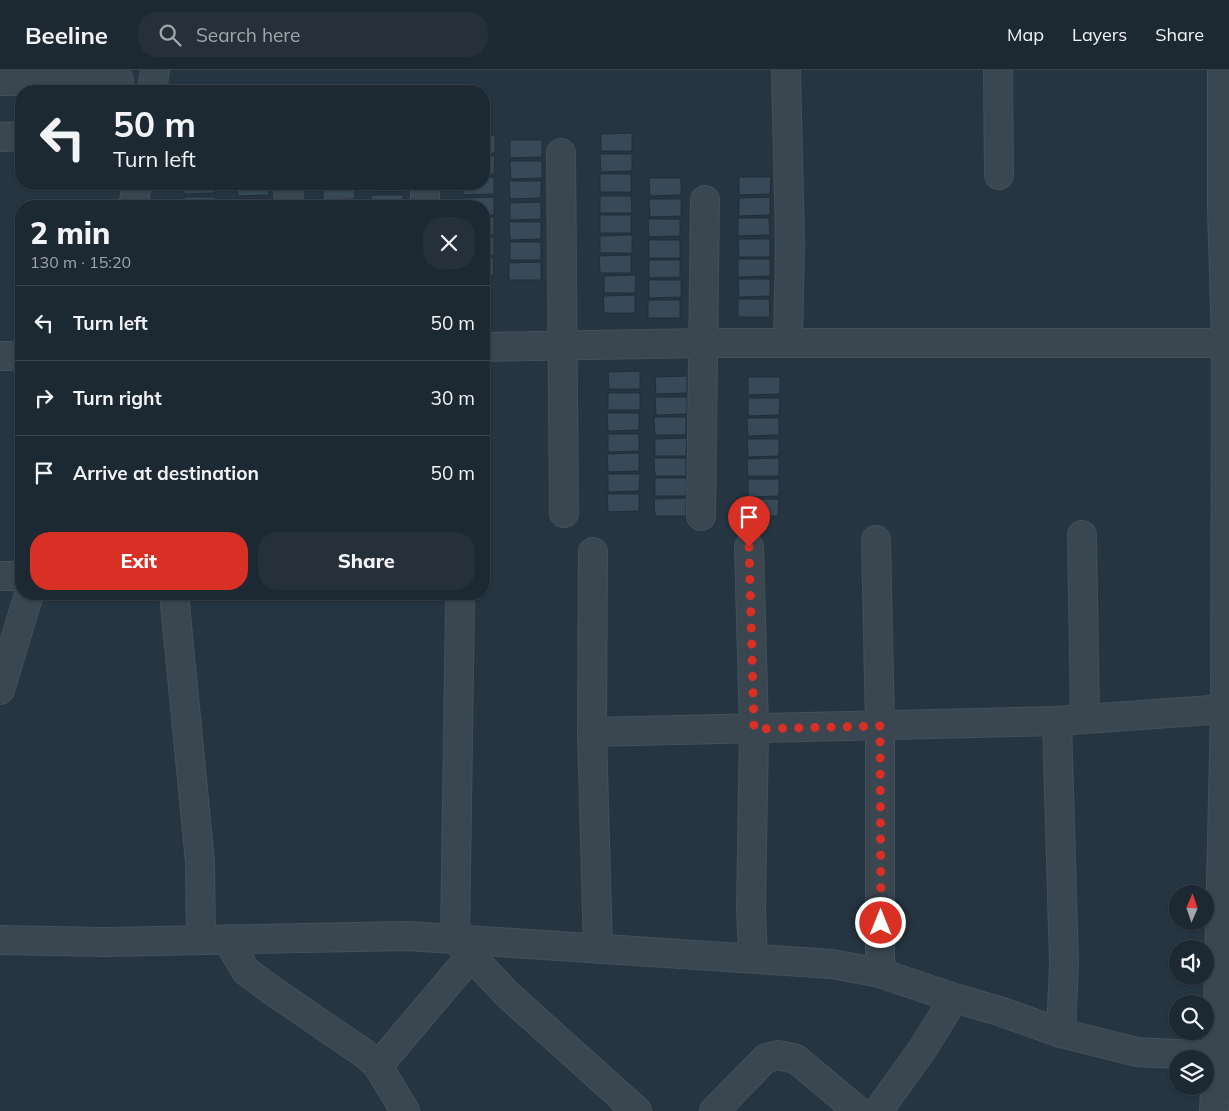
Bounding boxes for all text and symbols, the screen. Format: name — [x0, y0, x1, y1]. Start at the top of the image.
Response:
search box — [138, 12, 488, 57]
text: Beeline — [25, 20, 108, 50]
icon: search — [156, 21, 184, 49]
text: Search here — [196, 23, 300, 47]
text: Map — [1007, 23, 1044, 46]
text: Layers — [1072, 23, 1127, 46]
text: Share — [1155, 23, 1204, 46]
text: 50 m — [113, 102, 196, 146]
icon: left — [30, 105, 95, 170]
text: Turn left — [113, 145, 196, 173]
text: 2 min — [30, 214, 110, 252]
button: close — [423, 217, 475, 269]
text: 130 m · 15:20 — [30, 252, 131, 272]
icon: left — [30, 309, 58, 337]
text: Turn left — [73, 311, 148, 335]
text: 50 m — [431, 311, 475, 335]
icon: right — [30, 384, 58, 412]
text: Turn right — [73, 386, 162, 410]
text: 30 m — [431, 386, 475, 410]
icon: arrive — [30, 459, 58, 487]
text: Arrive at destination — [73, 461, 259, 485]
text: 50 m — [431, 461, 475, 485]
pin — [728, 496, 770, 547]
icon: arrive — [735, 503, 763, 531]
button: Exit — [30, 532, 248, 590]
button: Share — [258, 532, 475, 590]
north arrow — [1169, 885, 1214, 930]
map controls — [1169, 885, 1214, 1095]
position arrow — [854, 896, 906, 948]
button: sound — [1169, 940, 1214, 985]
button: search — [1169, 995, 1214, 1040]
button: layers — [1169, 1050, 1214, 1095]

